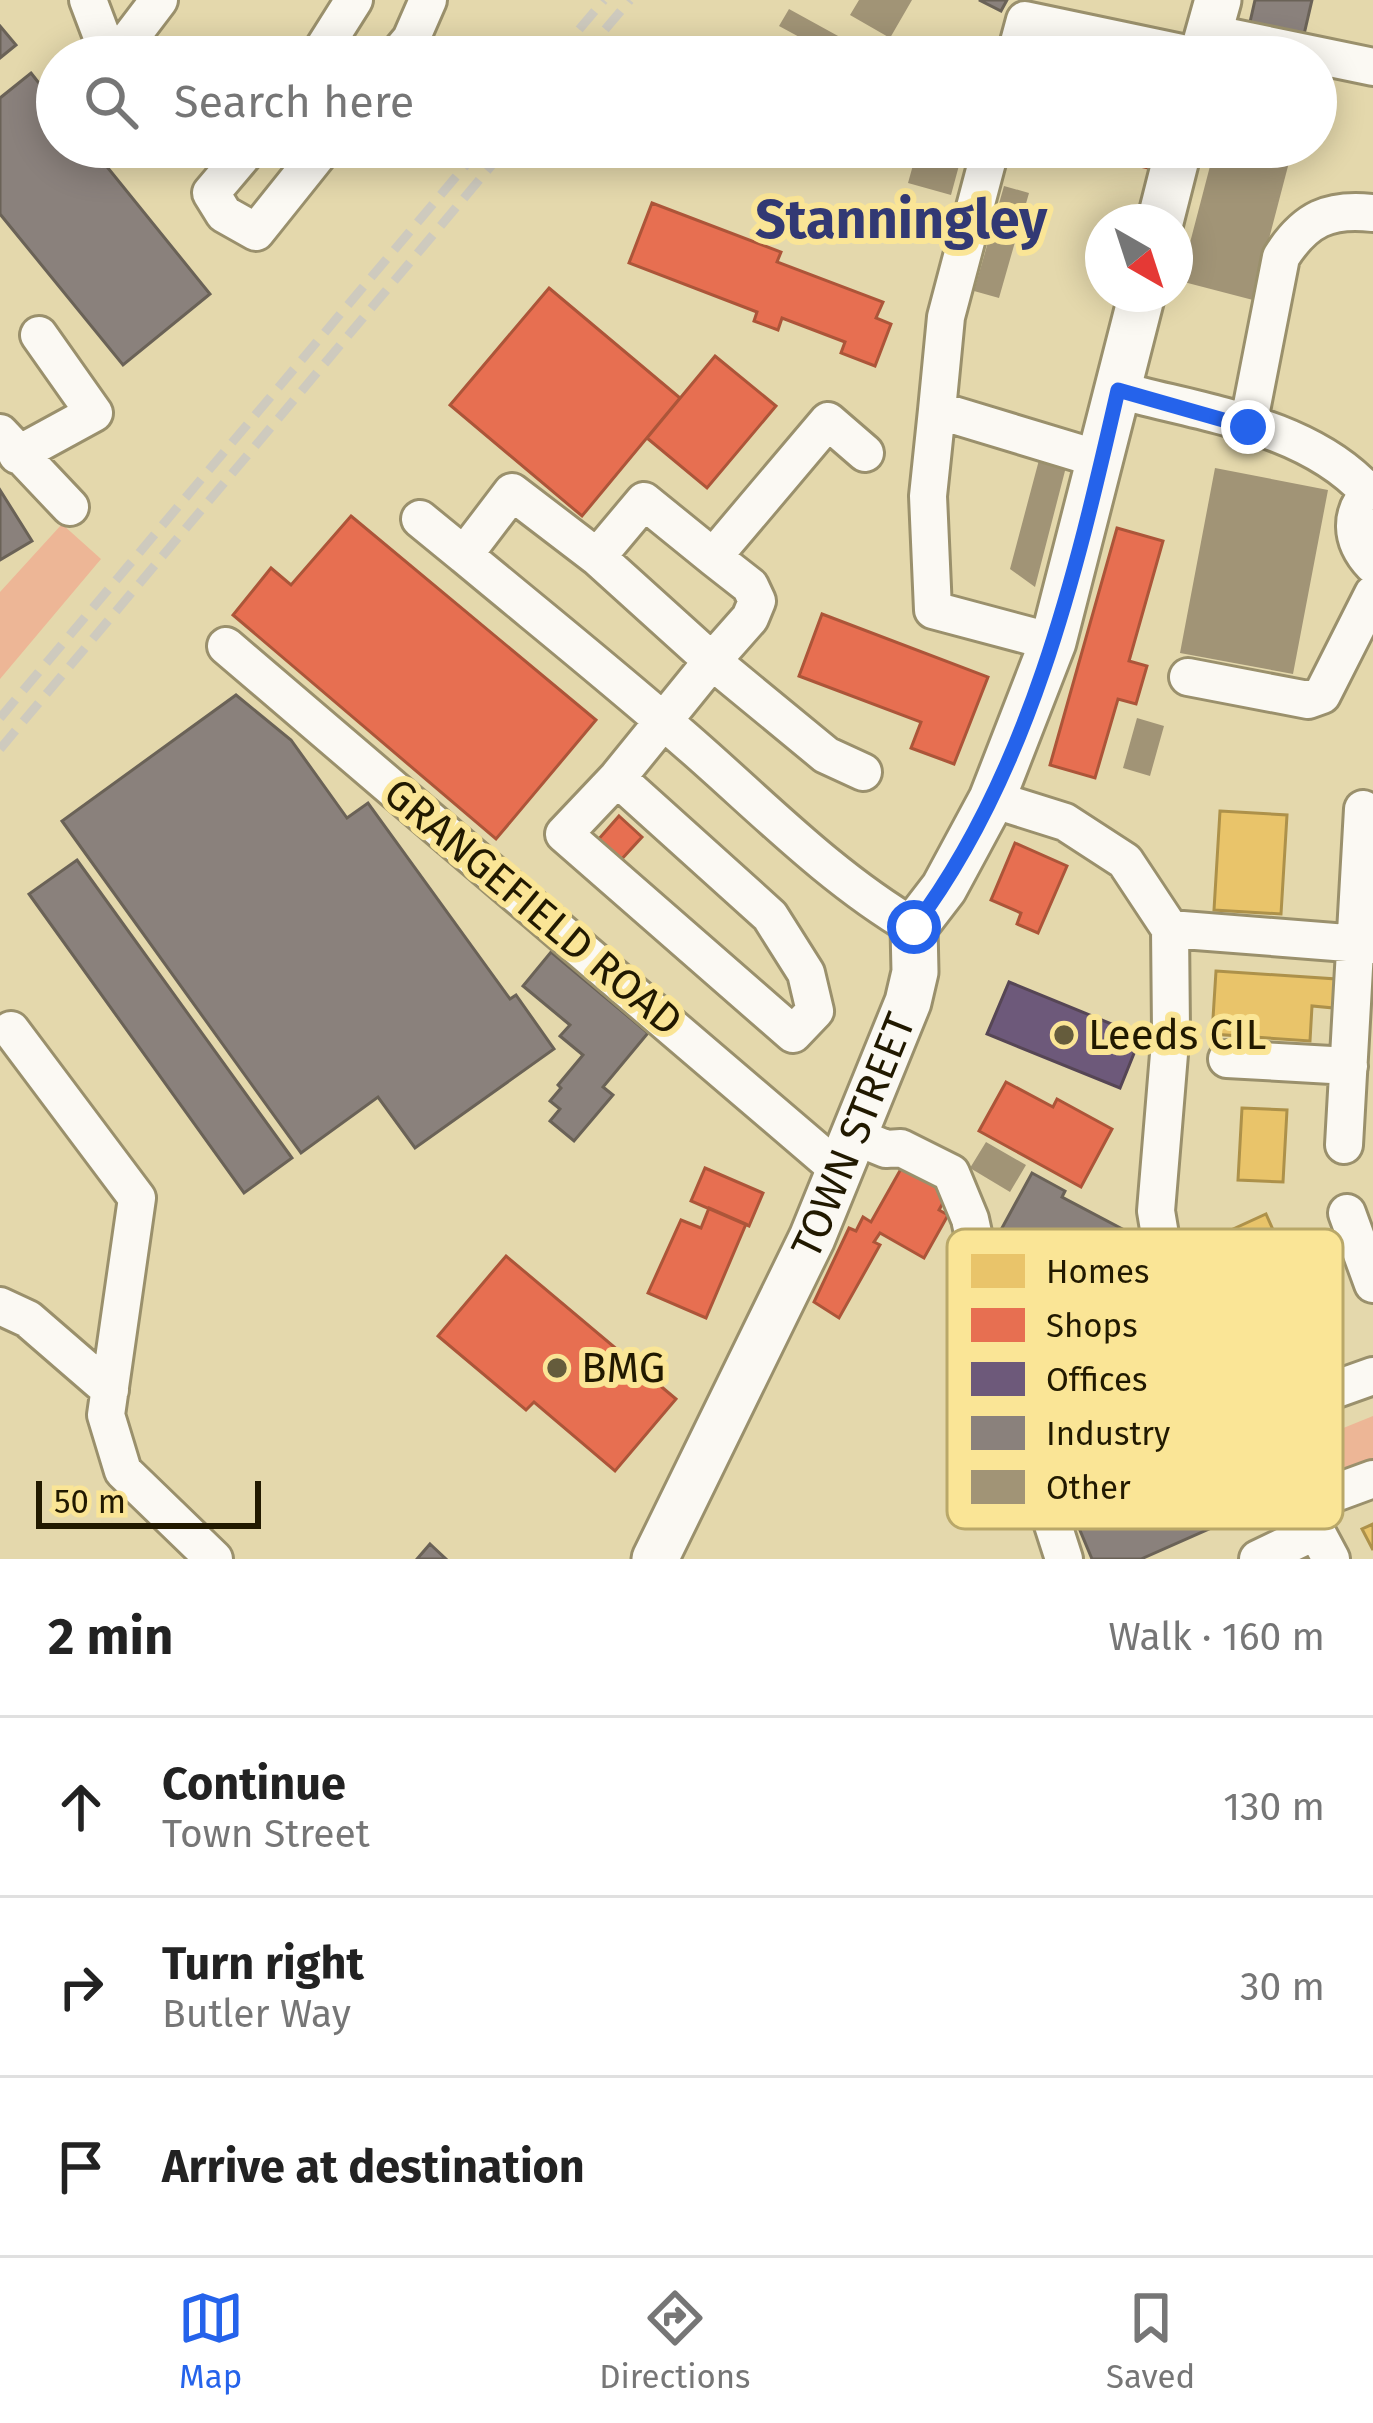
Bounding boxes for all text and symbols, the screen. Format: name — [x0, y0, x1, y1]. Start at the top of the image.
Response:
search box — [36, 36, 1337, 168]
icon: search — [78, 69, 144, 135]
text: Search here — [174, 75, 414, 129]
district label: Stanningley — [755, 188, 1048, 252]
north arrow — [1085, 204, 1193, 312]
route end — [1221, 400, 1275, 454]
street label: GRANGEFIELD ROAD — [374, 768, 692, 1046]
route start — [887, 900, 941, 954]
street label: TOWN STREET — [781, 1006, 926, 1266]
place label: Leeds CIL — [1088, 1010, 1266, 1060]
marker: Leeds CIL — [1051, 1022, 1077, 1048]
legend — [947, 1229, 1343, 1529]
text: Homes — [1046, 1252, 1149, 1292]
text: Shops — [1046, 1306, 1138, 1346]
place label: BMG — [581, 1343, 665, 1393]
marker: BMG — [544, 1355, 570, 1381]
text: Offices — [1046, 1360, 1147, 1400]
text: Industry — [1046, 1414, 1170, 1454]
text: Other — [1046, 1468, 1131, 1508]
scale bar — [36, 1475, 261, 1528]
text: 50 m — [54, 1482, 126, 1522]
text: 2 min — [48, 1606, 173, 1668]
text: Walk · 160 m — [1109, 1614, 1325, 1660]
text: Continue — [162, 1757, 346, 1811]
icon: ahead — [48, 1774, 114, 1840]
text: 130 m — [1223, 1784, 1325, 1830]
text: Town Street — [162, 1811, 370, 1857]
text: Turn right — [162, 1937, 364, 1991]
icon: right — [48, 1954, 114, 2020]
text: 30 m — [1240, 1964, 1325, 2010]
text: Butler Way — [162, 1991, 351, 2037]
icon: arrive — [48, 2134, 114, 2200]
text: Arrive at destination — [162, 2140, 585, 2194]
tab: Map — [178, 2285, 244, 2397]
tab: Directions — [599, 2285, 751, 2397]
tab: Saved — [1106, 2285, 1195, 2397]

